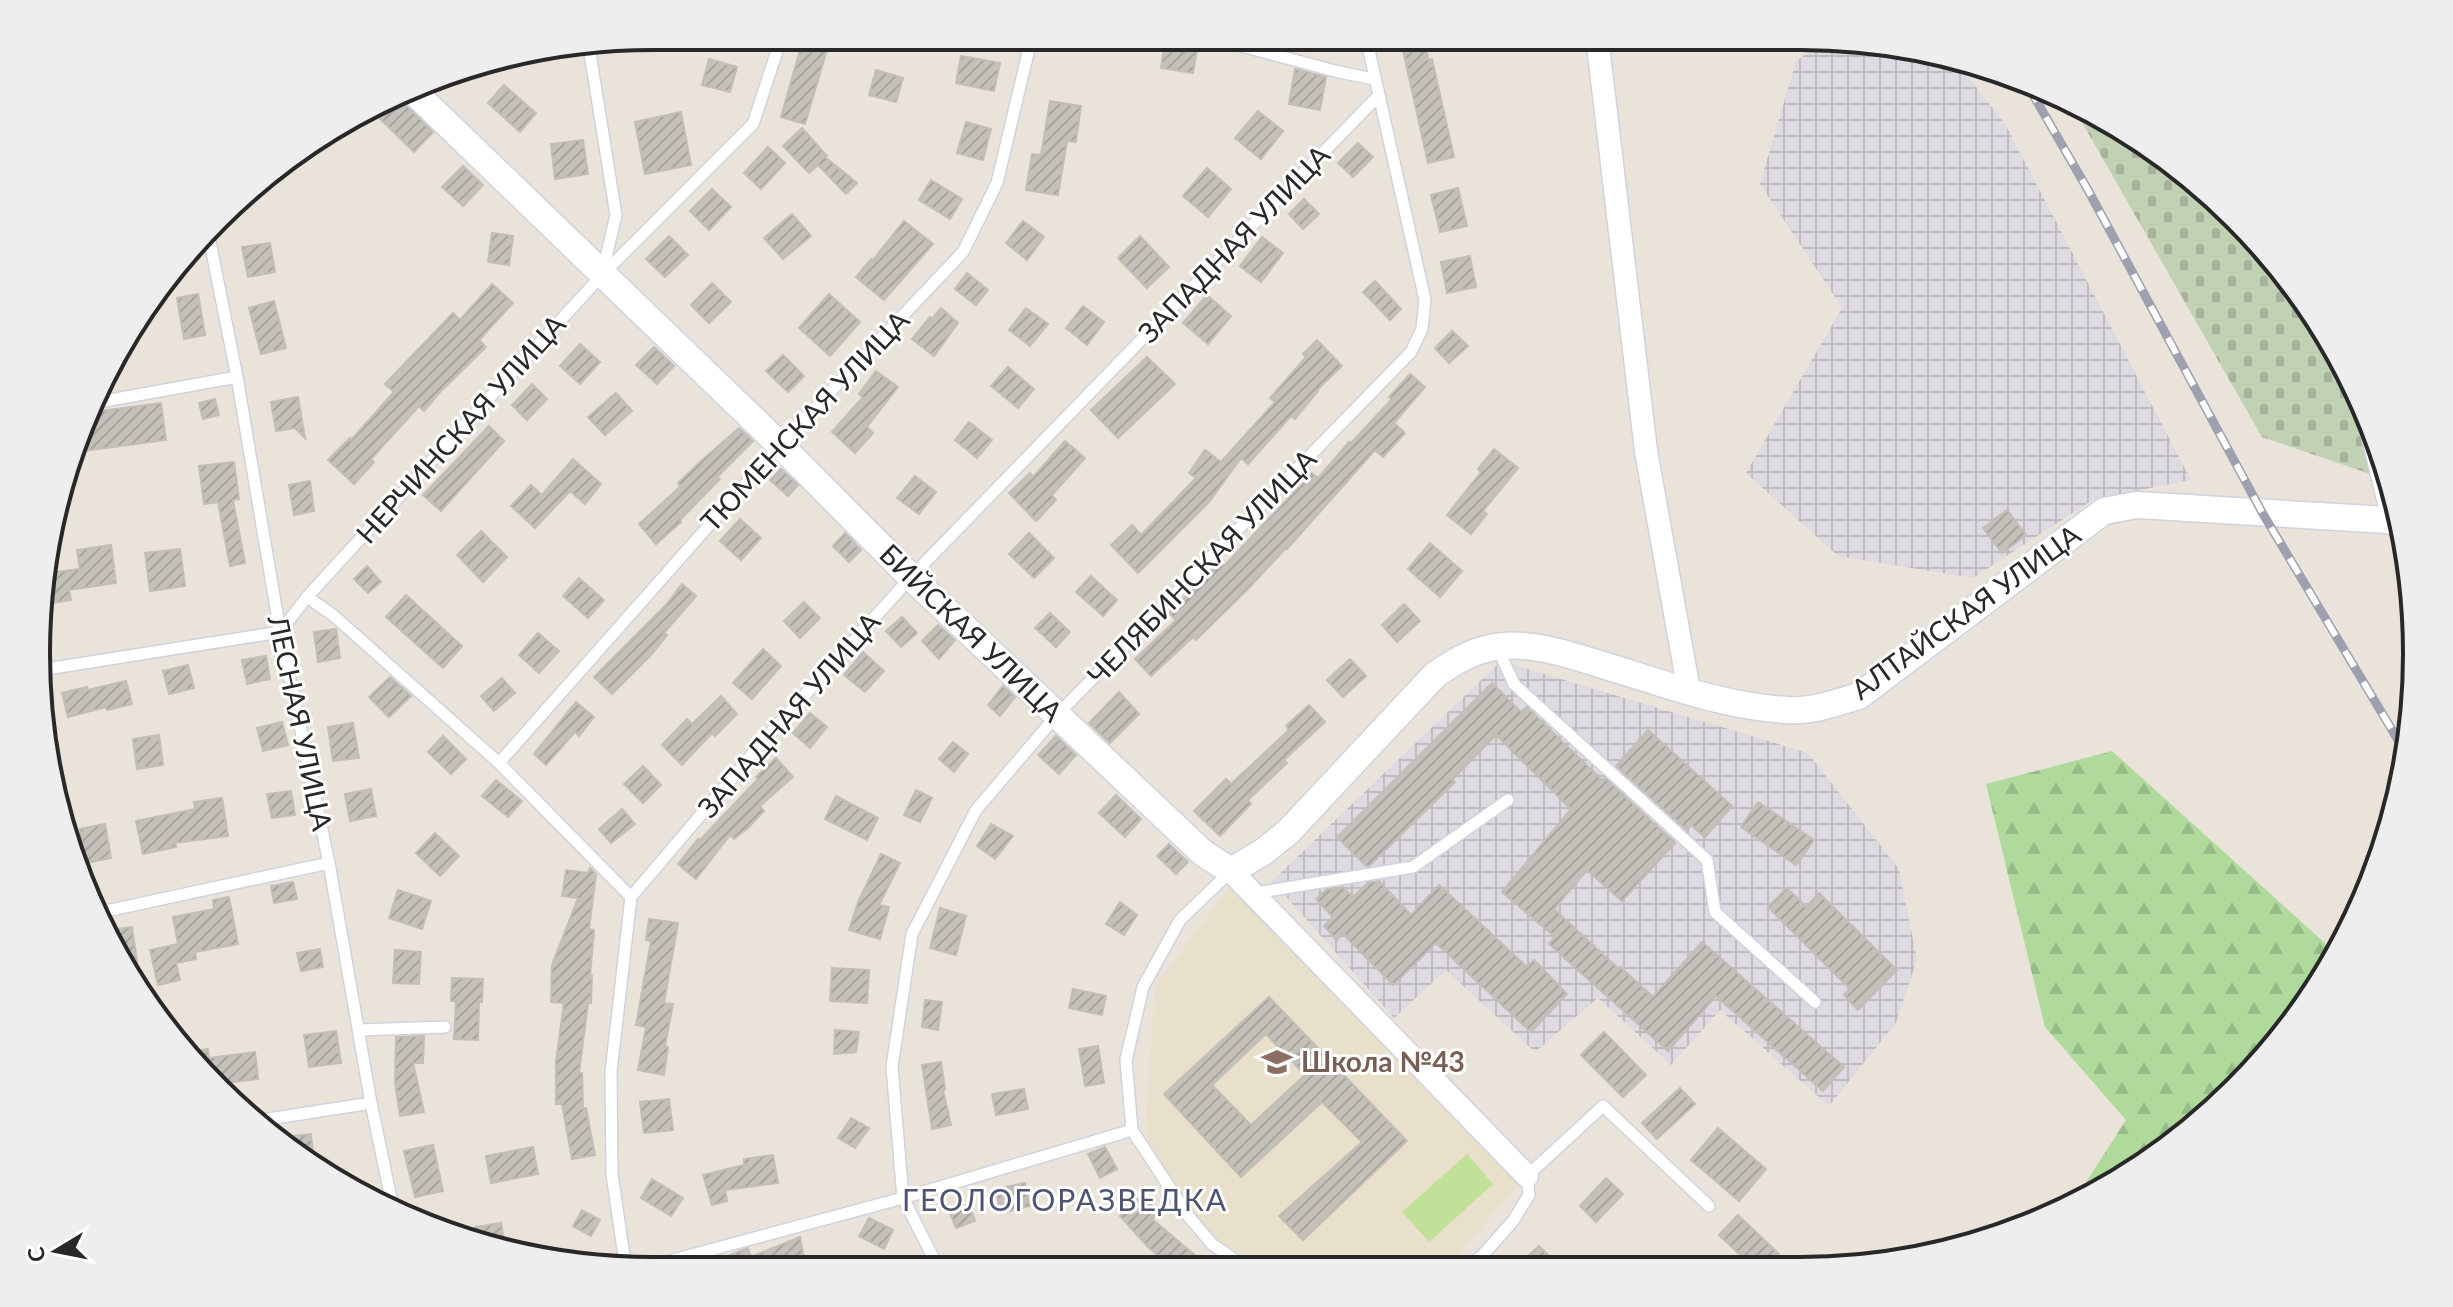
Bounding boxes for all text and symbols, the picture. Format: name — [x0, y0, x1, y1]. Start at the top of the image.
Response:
street label: ЗАПАДНАЯ УЛИЦА — [1130, 137, 1336, 349]
street label: ТЮМЕНСКАЯ УЛИЦА — [693, 303, 916, 538]
street label: НЕРЧИНСКАЯ УЛИЦА — [349, 307, 572, 550]
street label: ЧЕЛЯБИНСКАЯ УЛИЦА — [1080, 441, 1323, 691]
street label: АЛТАЙСКАЯ УЛИЦА — [1844, 517, 2087, 706]
street label: БИЙСКАЯ УЛИЦА — [873, 536, 1070, 728]
street label: ЗАПАДНАЯ УЛИЦА — [690, 605, 887, 824]
street label: ЛЕСНАЯ УЛИЦА — [261, 611, 340, 834]
place label: Школа №43 — [1301, 1044, 1465, 1078]
school or university icon: Школа №43 — [1260, 1045, 1294, 1079]
district label: ГЕОЛОГОРАЗВЕДКА — [902, 1181, 1228, 1217]
north arrow — [16, 1211, 96, 1291]
text: С — [21, 1245, 50, 1264]

